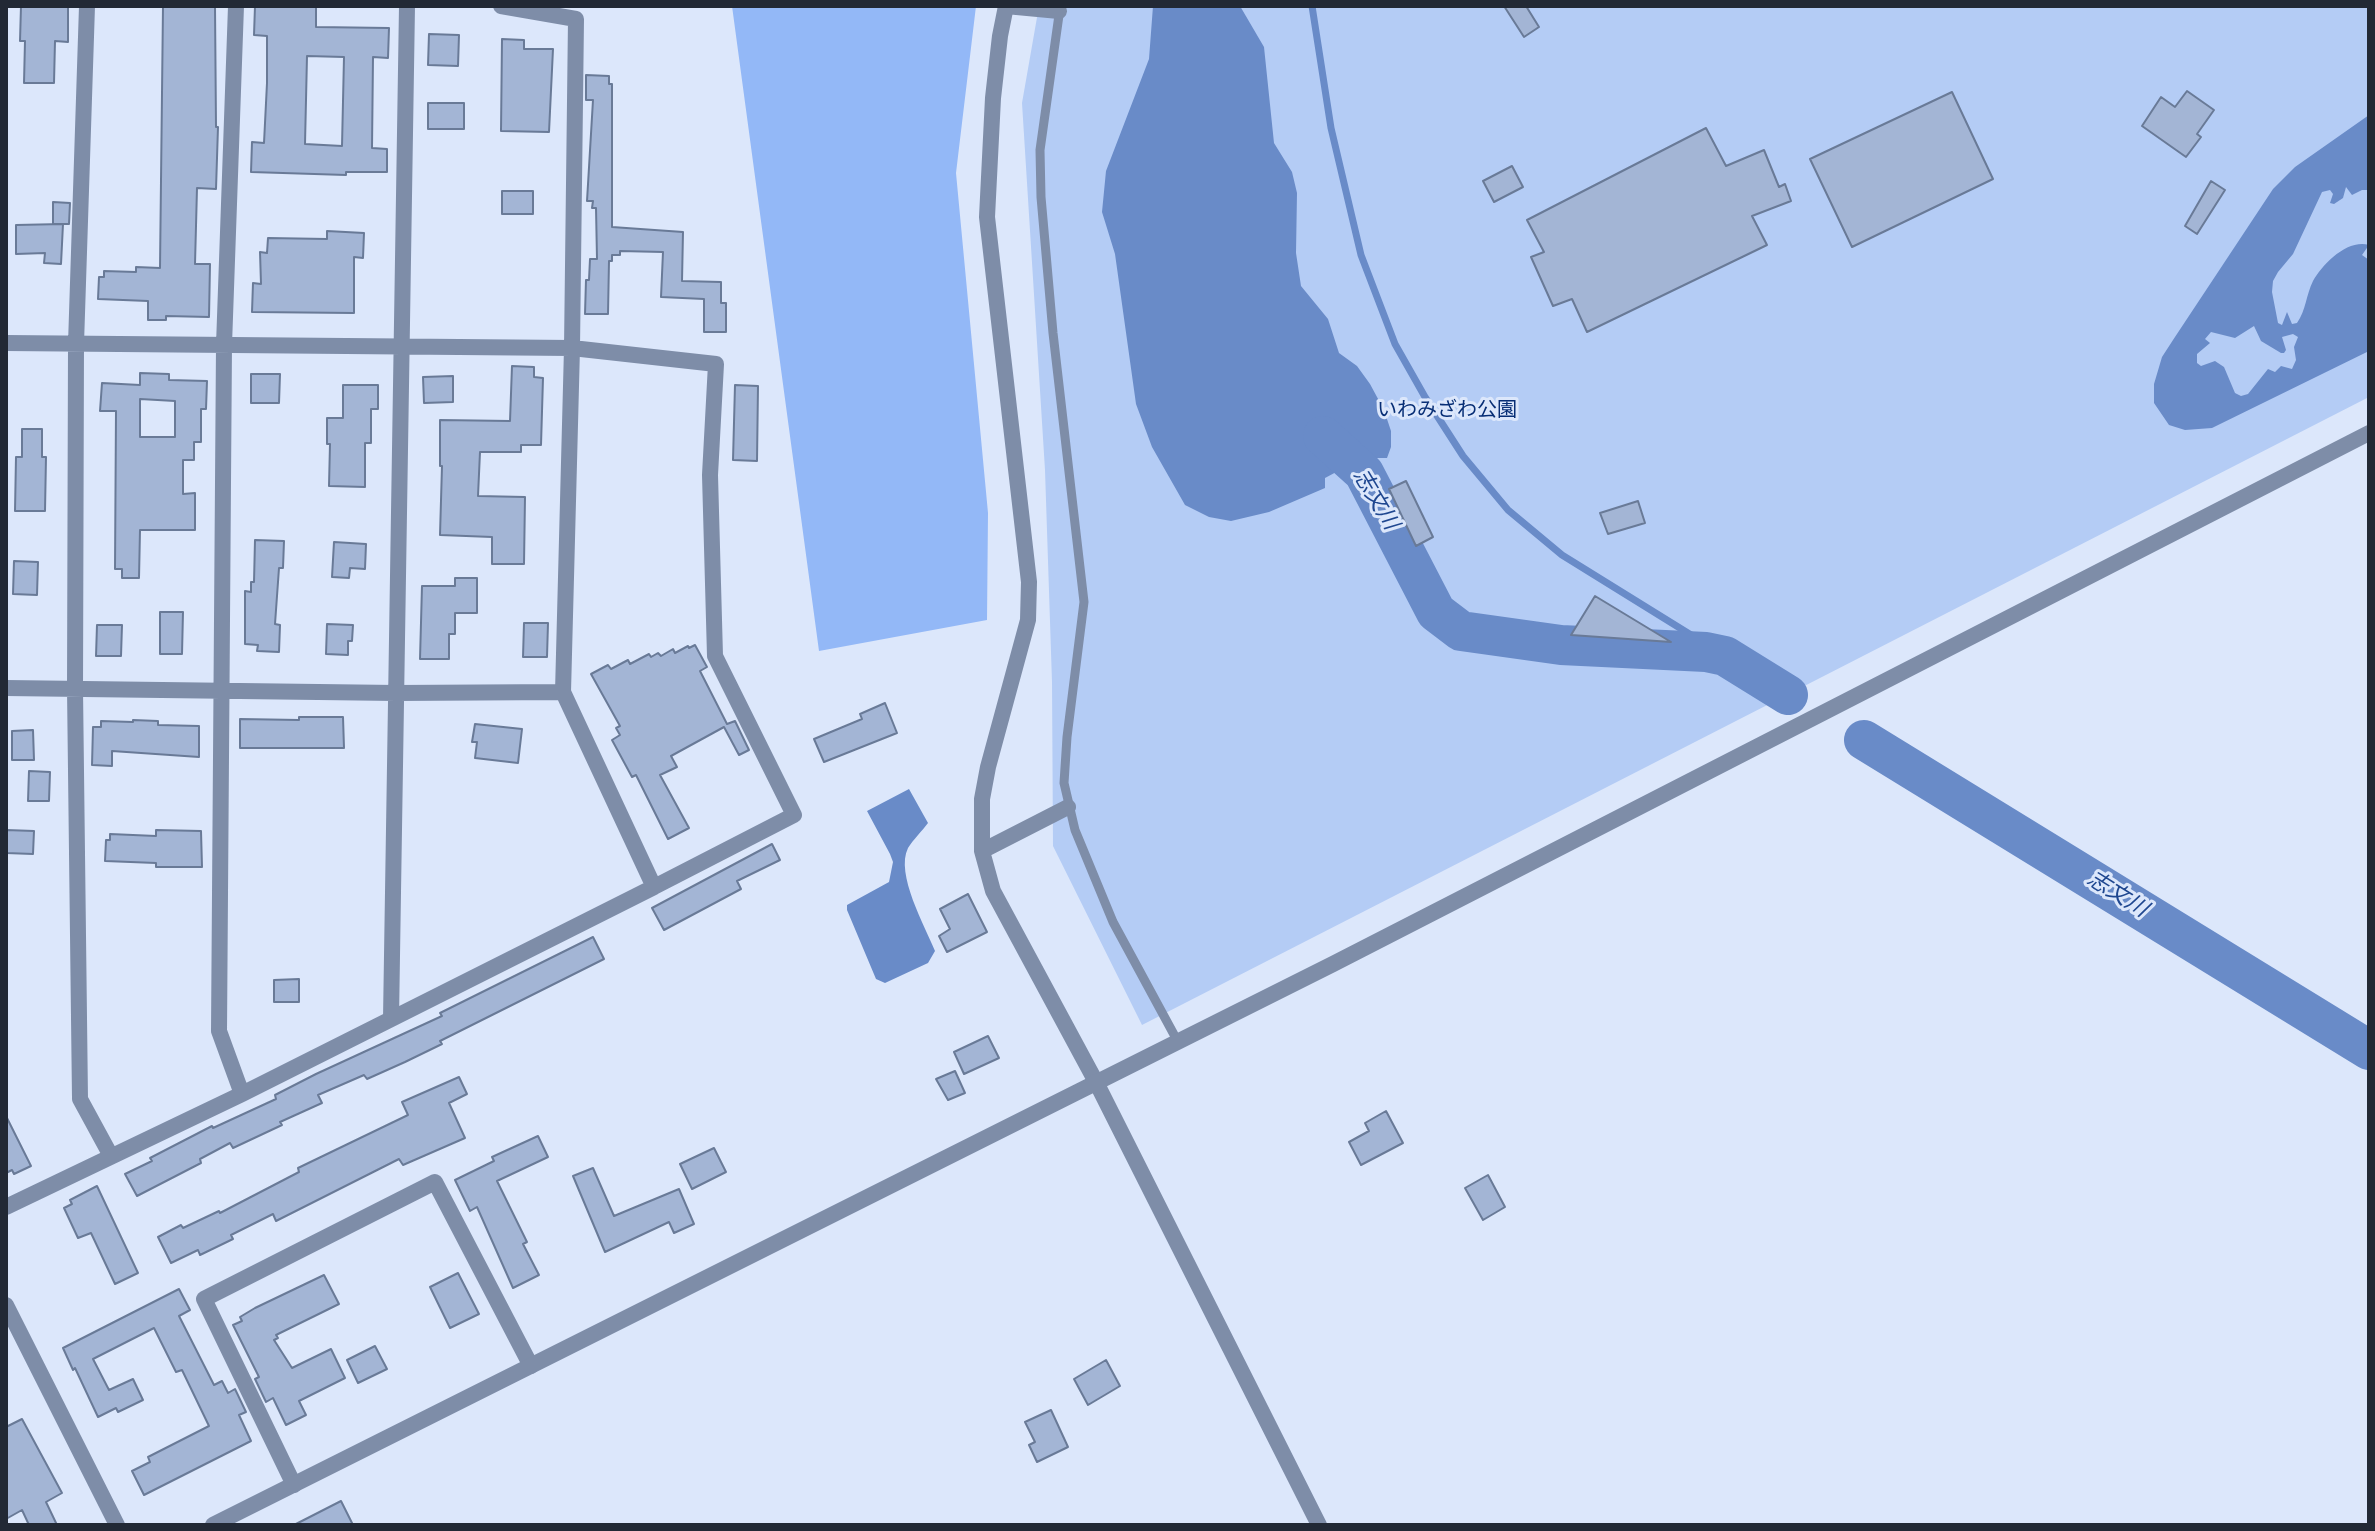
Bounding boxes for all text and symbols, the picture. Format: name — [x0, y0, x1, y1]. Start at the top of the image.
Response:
park label: いわみざわ公園 — [1377, 399, 1517, 423]
water label: 志文川 — [1347, 465, 1403, 535]
water label: 志文川 — [2082, 866, 2152, 924]

